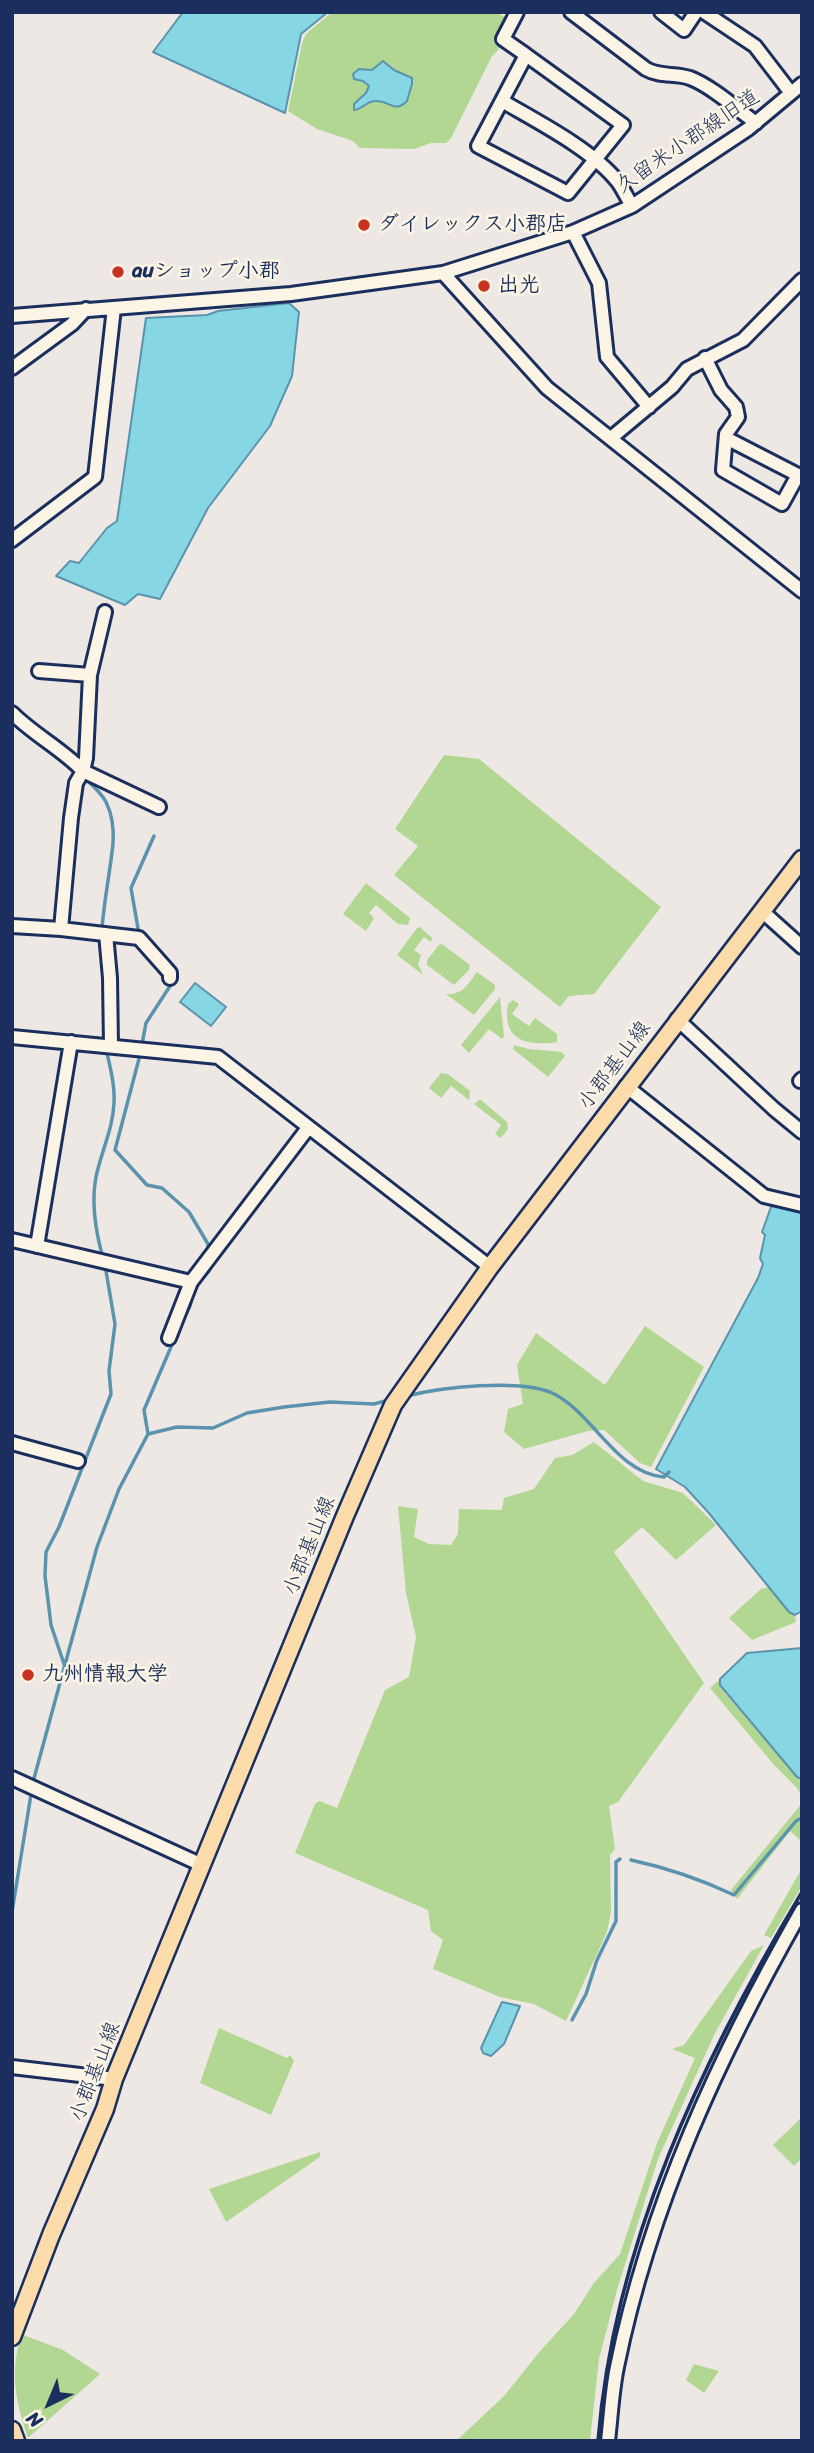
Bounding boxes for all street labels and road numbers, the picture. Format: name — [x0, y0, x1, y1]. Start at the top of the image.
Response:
street label: 久留米小郡線旧道 — [611, 85, 765, 199]
street label: 小郡基山線 — [573, 1016, 657, 1116]
street label: 小郡基山線 — [279, 1493, 341, 1599]
street label: 小郡基山線 — [65, 2018, 127, 2126]

